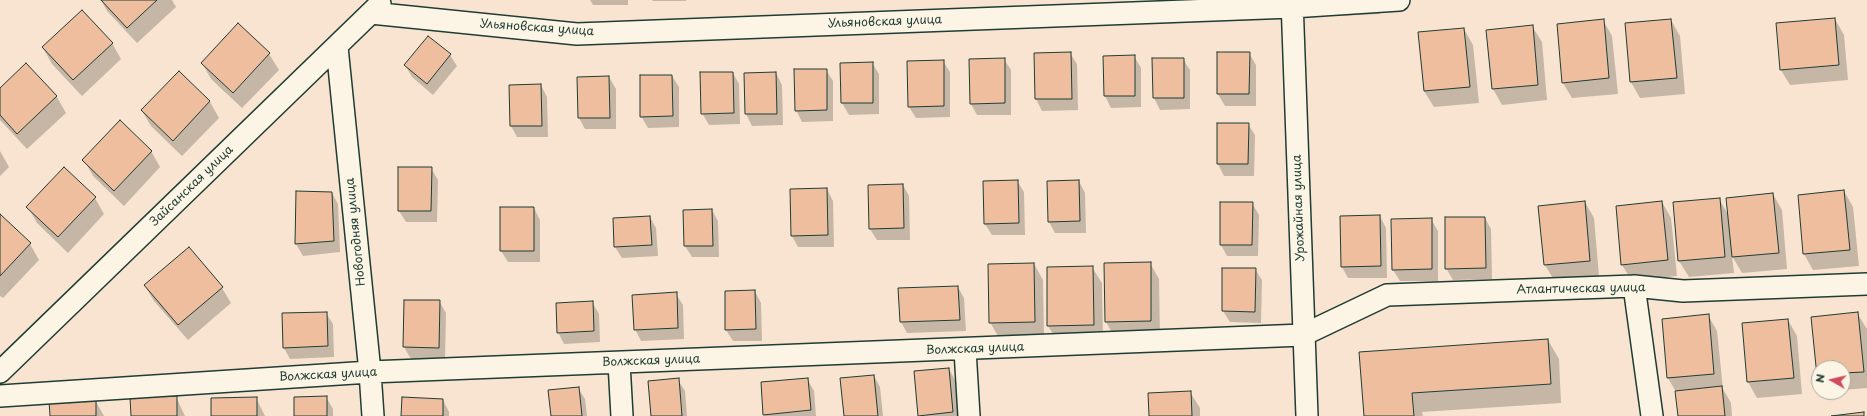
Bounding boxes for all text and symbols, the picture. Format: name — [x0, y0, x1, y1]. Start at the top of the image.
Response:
street label: Ульяновская улица — [828, 13, 942, 31]
street label: Ульяновская улица — [480, 17, 594, 39]
street label: Зайсанская улица — [147, 143, 237, 229]
street label: Урожайная улица — [1290, 154, 1308, 262]
street label: Новогодняя улица — [343, 177, 369, 287]
street label: Атлантическая улица — [1516, 281, 1646, 297]
street label: Волжская улица — [926, 340, 1024, 358]
street label: Волжская улица — [602, 352, 700, 370]
north arrow — [1811, 360, 1851, 400]
street label: Волжская улица — [279, 365, 377, 385]
text: N — [1811, 373, 1829, 384]

